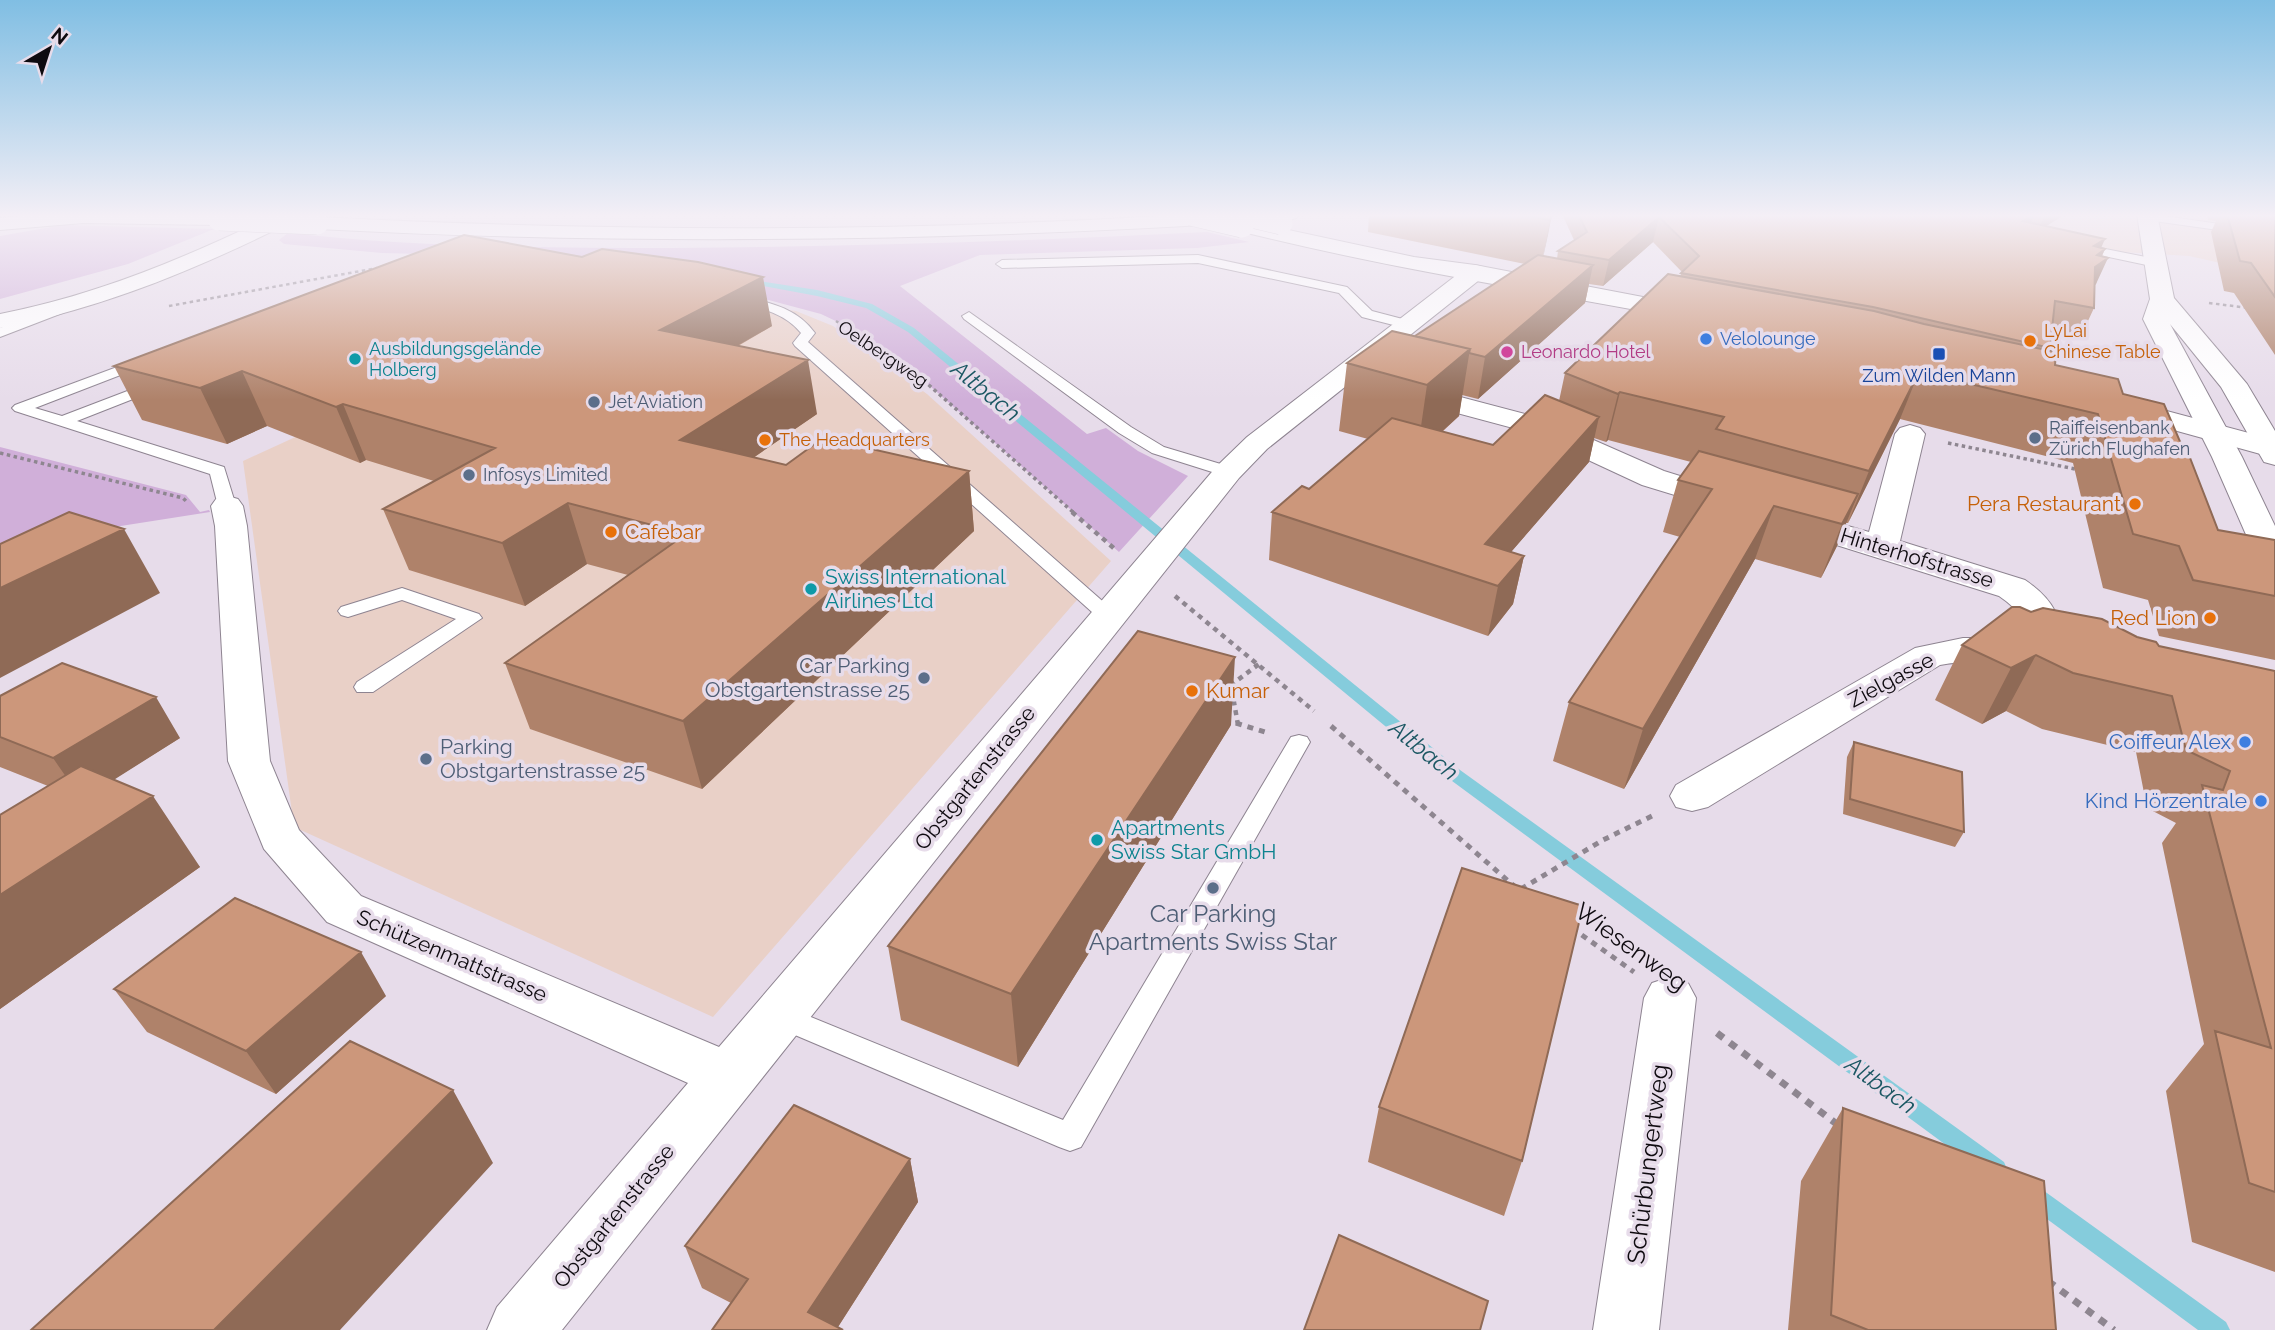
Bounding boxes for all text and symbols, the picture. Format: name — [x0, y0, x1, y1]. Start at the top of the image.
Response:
north arrow — [14, 14, 84, 84]
text: N — [47, 23, 72, 49]
street label: Oelbergweg — [834, 316, 932, 391]
place label: LyLai Chinese Table — [2044, 320, 2161, 362]
place label: Velolounge — [1720, 328, 1816, 349]
marker: Velolounge — [1698, 331, 1714, 347]
marker: LyLai Chinese Table — [2022, 333, 2038, 349]
place label: Ausbildungsgelände Holberg — [369, 338, 542, 380]
place label: Leonardo Hotel — [1521, 341, 1651, 362]
marker: Leonardo Hotel — [1499, 344, 1515, 360]
marker: Zum Wilden Mann — [1931, 346, 1947, 362]
marker: Ausbildungsgelände Holberg — [347, 351, 363, 367]
water label: Altbach — [945, 354, 1026, 426]
place label: Zum Wilden Mann — [1862, 365, 2016, 386]
place label: Jet Aviation — [608, 391, 703, 412]
marker: Jet Aviation — [586, 394, 602, 410]
place label: Raiffeisenbank Zürich Flughafen — [2049, 417, 2190, 459]
place label: The Headquarters — [779, 429, 930, 450]
marker: Raiffeisenbank Zürich Flughafen — [2027, 430, 2043, 446]
marker: The Headquarters — [757, 432, 773, 448]
place label: Infosys Limited — [483, 464, 608, 485]
marker: Infosys Limited — [461, 467, 477, 483]
place label: Pera Restaurant — [1967, 491, 2121, 516]
marker: Pera Restaurant — [2127, 496, 2143, 512]
place label: Cafebar — [625, 519, 702, 544]
street label: Hinterhofstrasse — [1838, 522, 1997, 593]
marker: Cafebar — [603, 524, 619, 540]
place label: Swiss International Airlines Ltd — [825, 564, 1006, 613]
marker: Swiss International Airlines Ltd — [803, 581, 819, 597]
place label: Red Lion — [2110, 605, 2196, 630]
marker: Red Lion — [2202, 610, 2218, 626]
street label: Zielgasse — [1844, 647, 1938, 712]
place label: Car Parking Obstgartenstrasse 25 — [705, 653, 910, 702]
marker: Car Parking Obstgartenstrasse 25 — [916, 670, 932, 686]
place label: Kumar — [1206, 678, 1270, 703]
marker: Kumar — [1184, 683, 1200, 699]
street label: Obstgartenstrasse — [909, 701, 1040, 855]
water label: Altbach — [1383, 713, 1464, 785]
place label: Coiffeur Alex — [2109, 729, 2231, 754]
place label: Parking Obstgartenstrasse 25 — [440, 734, 645, 783]
marker: Coiffeur Alex — [2237, 734, 2253, 750]
marker: Parking Obstgartenstrasse 25 — [418, 751, 434, 767]
place label: Kind Hörzentrale — [2085, 788, 2247, 813]
marker: Kind Hörzentrale — [2253, 793, 2269, 809]
place label: Apartments Swiss Star GmbH — [1111, 815, 1277, 864]
marker: Apartments Swiss Star GmbH — [1089, 832, 1105, 848]
marker: Car Parking Apartments Swiss Star — [1205, 880, 1221, 896]
street label: Wiesenweg — [1569, 896, 1693, 997]
place label: Car Parking Apartments Swiss Star — [1089, 899, 1338, 956]
street label: Schützenmattstrasse — [353, 904, 551, 1007]
water label: Altbach — [1839, 1049, 1922, 1119]
street label: Schürbungertweg — [1621, 1062, 1674, 1265]
street label: Obstgartenstrasse — [548, 1139, 679, 1293]

